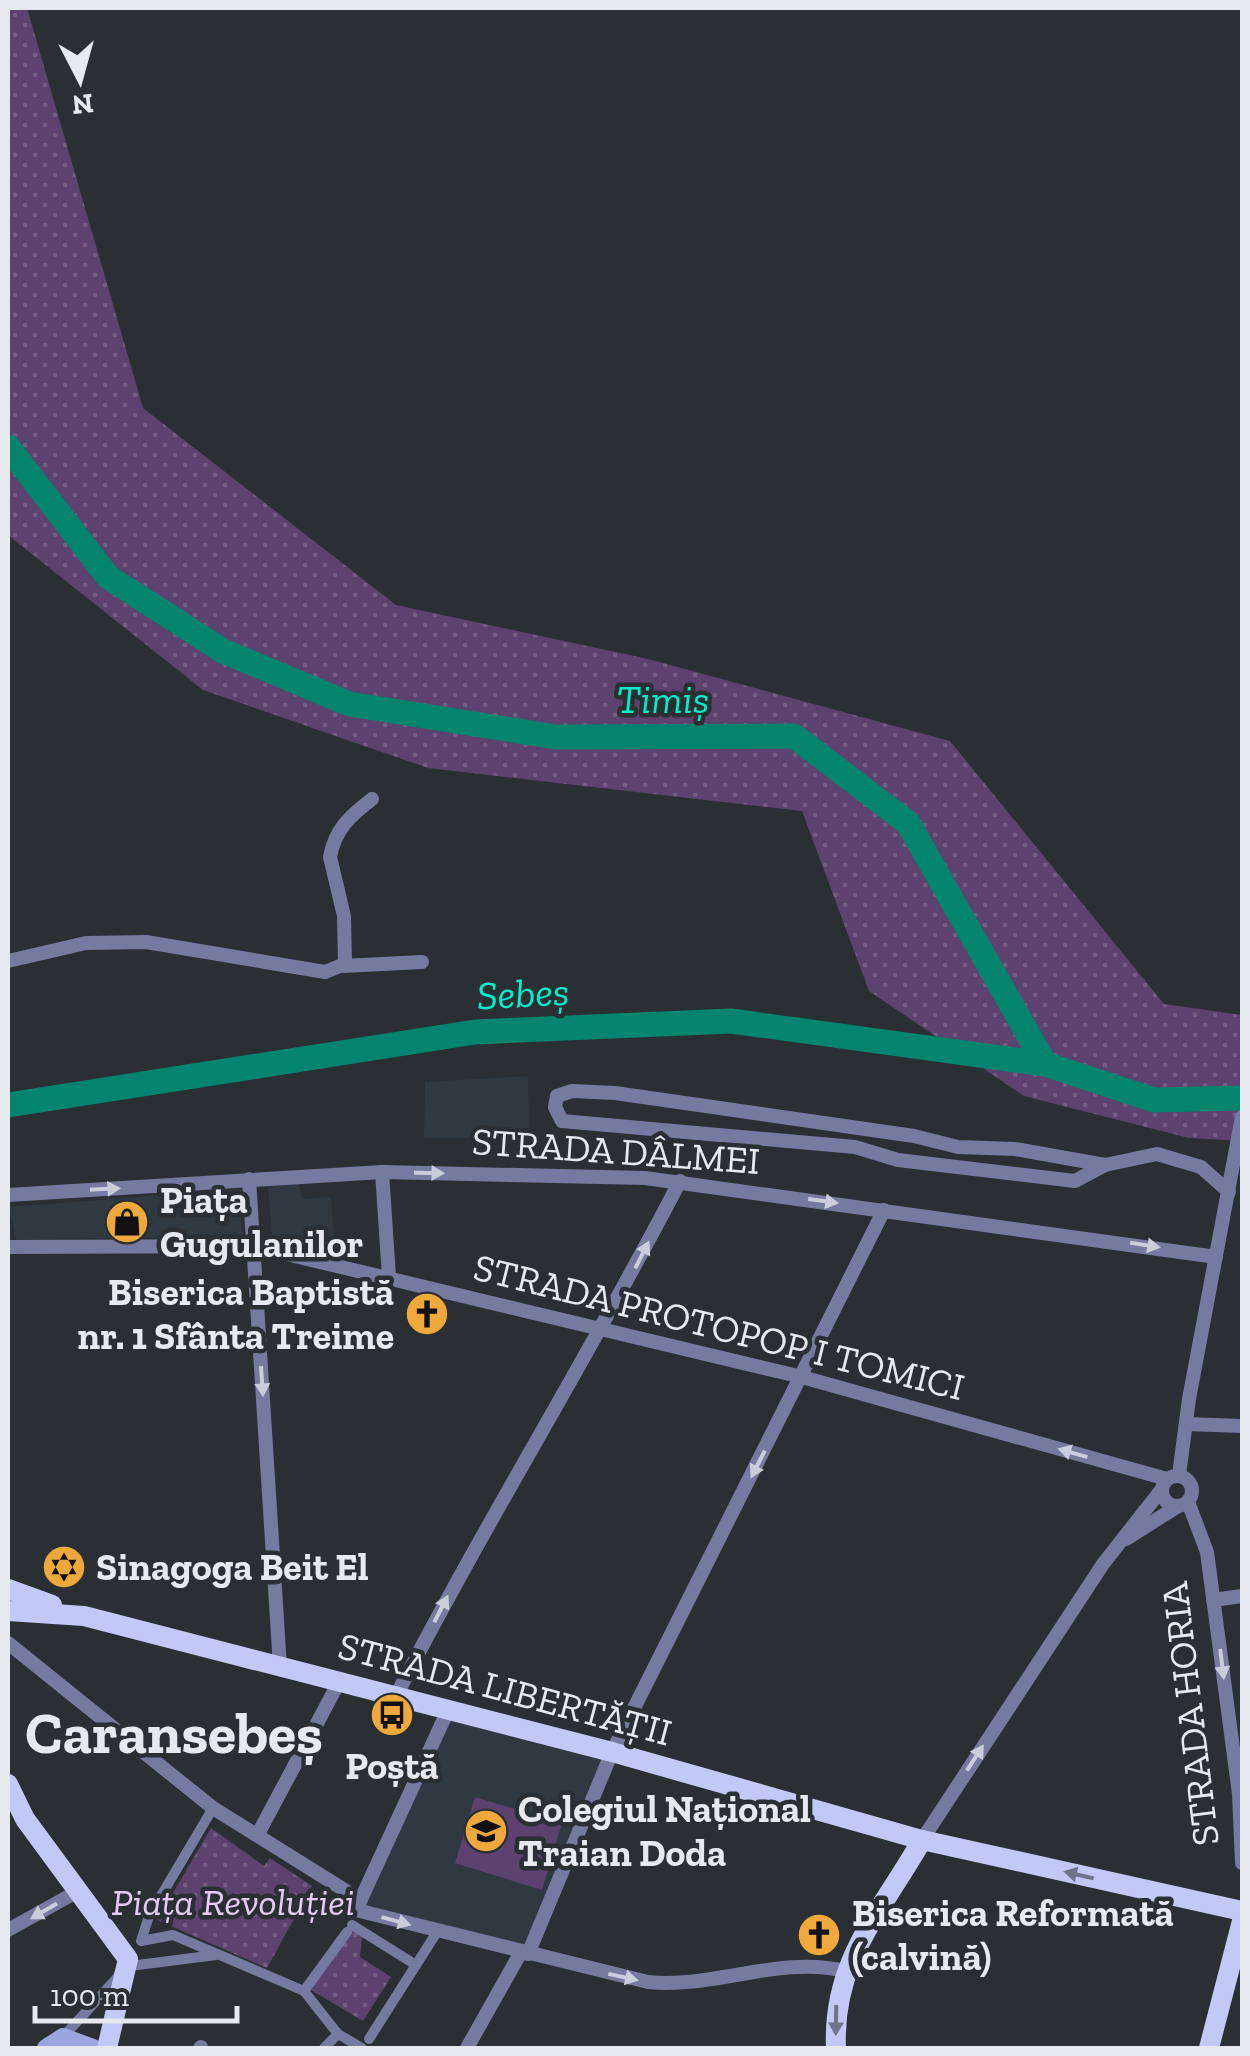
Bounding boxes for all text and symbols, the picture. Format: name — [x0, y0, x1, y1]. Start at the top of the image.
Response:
north arrow — [30, 30, 130, 130]
text: N — [70, 87, 95, 122]
water label: Timiș — [617, 675, 709, 723]
water label: Sebeș — [475, 967, 571, 1019]
street label: STRADA DÂLMEI — [470, 1118, 762, 1184]
one-way arrow — [414, 1165, 446, 1181]
place label: Piața Gugulanilor — [160, 1177, 364, 1267]
one-way arrow — [89, 1181, 121, 1197]
one-way arrow — [807, 1193, 839, 1209]
shop icon: Piața Gugulanilor — [104, 1199, 150, 1245]
one-way arrow — [1129, 1238, 1161, 1253]
one-way arrow — [633, 1241, 650, 1270]
street label: STRADA PROTOPOP I TOMICI — [469, 1244, 969, 1410]
place label: Biserica Baptistă nr. 1 Sfânta Treime — [78, 1269, 394, 1359]
church icon: Biserica Baptistă nr. 1 Sfânta Treime — [404, 1291, 450, 1337]
one-way arrow — [254, 1366, 270, 1398]
one-way arrow — [1057, 1445, 1088, 1460]
one-way arrow — [750, 1449, 767, 1478]
synagogue icon: Sinagoga Beit El — [41, 1544, 87, 1590]
place label: Sinagoga Beit El — [96, 1544, 369, 1590]
street label: STRADA HORIA — [1151, 1579, 1229, 1848]
one-way arrow — [432, 1595, 449, 1624]
street label: STRADA LIBERTĂȚII — [333, 1622, 677, 1756]
one-way arrow — [1215, 1649, 1231, 1681]
bus stop icon: Poștă — [369, 1692, 415, 1738]
district label: Caransebeș — [25, 1698, 323, 1768]
place label: Poștă — [345, 1743, 439, 1789]
one-way arrow — [965, 1745, 984, 1772]
place label: Colegiul Național Traian Doda — [518, 1786, 811, 1876]
school or university icon: Colegiul Național Traian Doda — [463, 1808, 509, 1854]
one-way arrow — [1063, 1866, 1094, 1882]
park label: Piața Revoluției — [111, 1879, 355, 1925]
place label: Biserica Reformată (calvină) — [852, 1890, 1174, 1980]
one-way arrow — [30, 1903, 59, 1920]
church icon: Biserica Reformată (calvină) — [796, 1912, 842, 1958]
one-way arrow — [381, 1913, 412, 1929]
scale bar — [35, 1961, 238, 2023]
one-way arrow — [607, 1970, 638, 1986]
text: 100 m — [50, 1978, 129, 2014]
one-way arrow — [828, 2005, 844, 2037]

